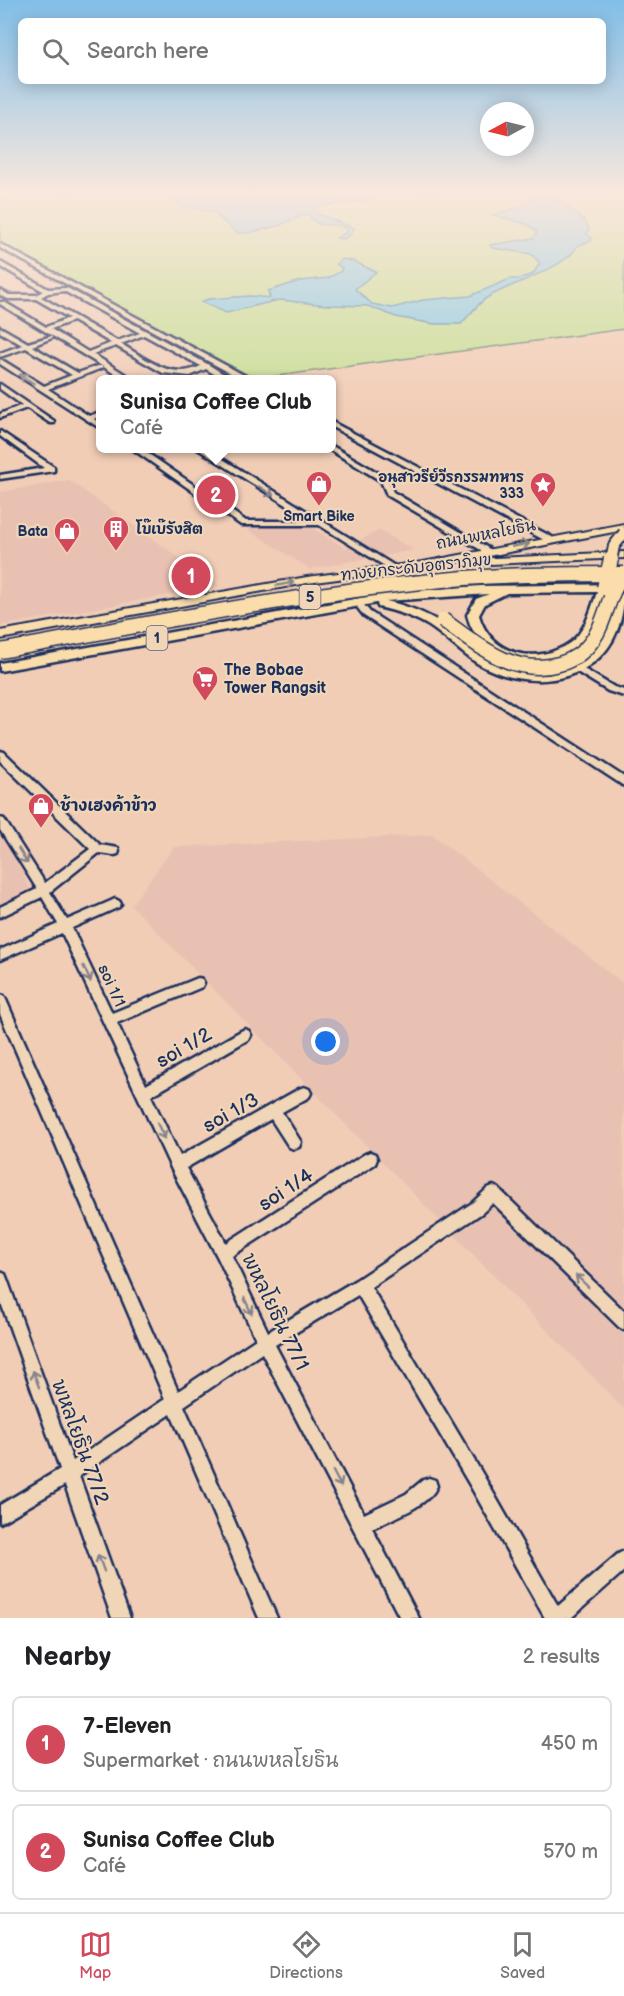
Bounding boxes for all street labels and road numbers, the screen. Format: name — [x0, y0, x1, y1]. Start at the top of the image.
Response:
street label: ถนนพหลโยธิน — [434, 513, 538, 554]
street label: ทางยกระดับอุตราภิมุข — [339, 549, 493, 587]
road number: 5 — [300, 585, 320, 609]
road number: 1 — [146, 626, 168, 650]
street label: soi 1/1 — [93, 962, 129, 1010]
street label: soi 1/2 — [152, 1023, 216, 1073]
street label: soi 1/3 — [199, 1088, 263, 1138]
street label: soi 1/4 — [254, 1164, 318, 1216]
street label: พหลโยธิน 77/1 — [236, 1249, 316, 1375]
street label: พหลโยธิน 77/2 — [46, 1375, 116, 1508]

